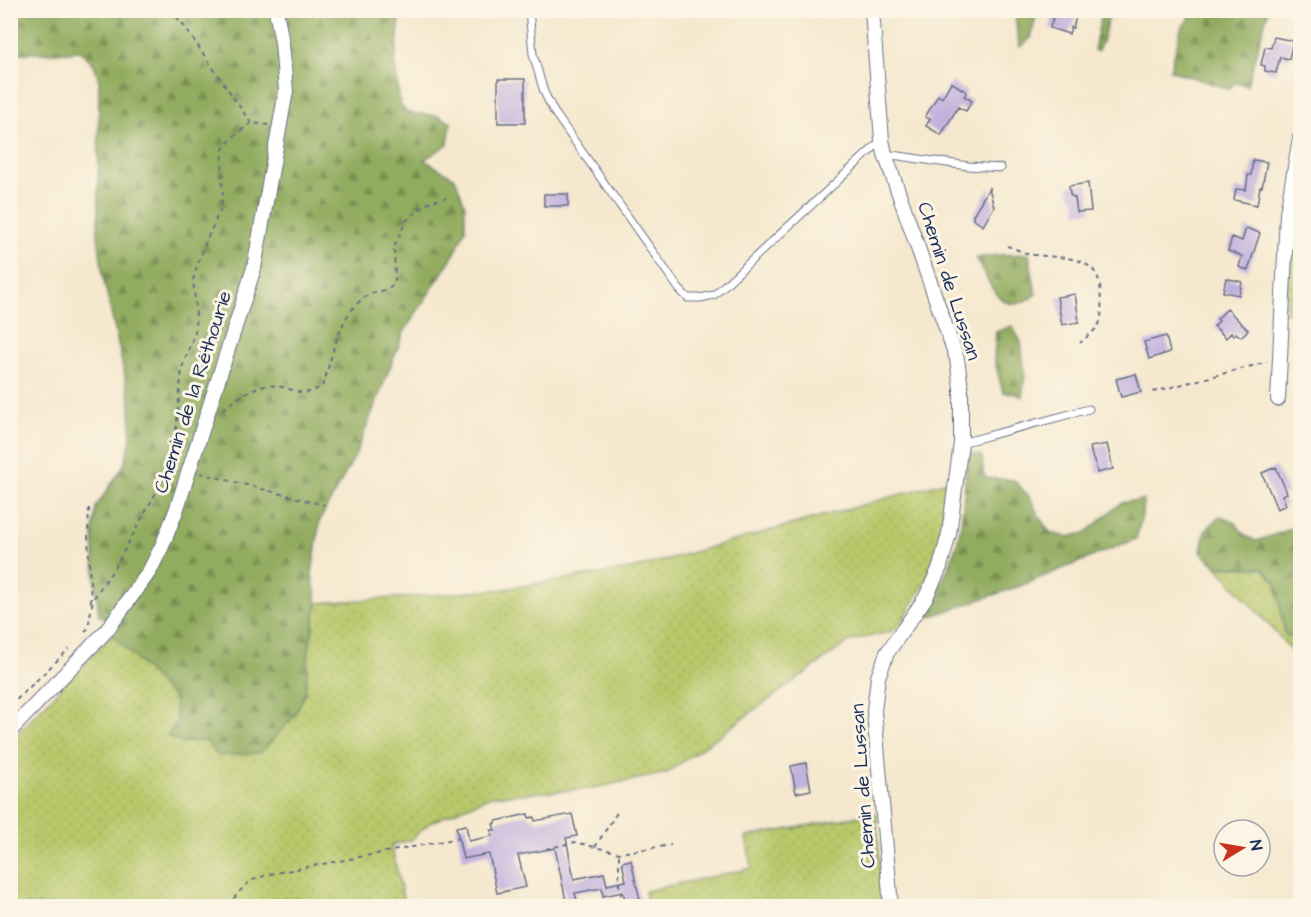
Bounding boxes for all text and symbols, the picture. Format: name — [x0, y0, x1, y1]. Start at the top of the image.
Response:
street label: Chemin de Lussan — [910, 198, 988, 364]
street label: Chemin de la Réthourie — [147, 287, 239, 497]
street label: Chemin de Lussan — [843, 703, 883, 869]
north arrow — [1212, 818, 1272, 878]
text: N — [1244, 838, 1267, 852]

